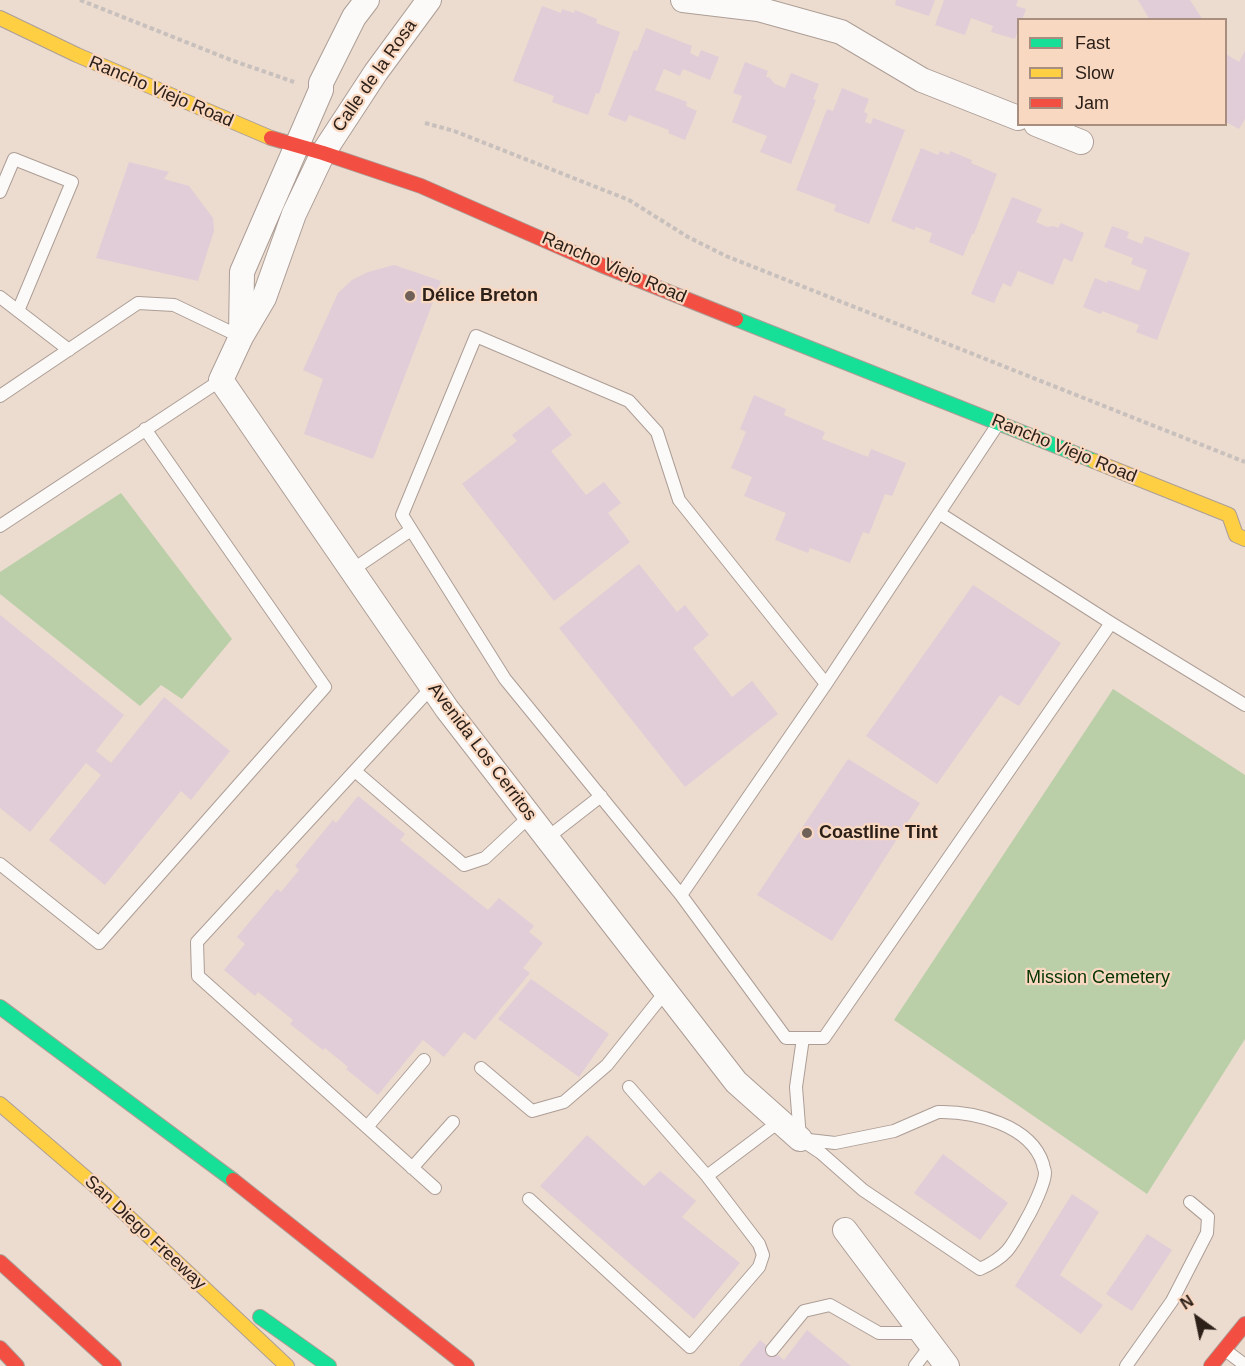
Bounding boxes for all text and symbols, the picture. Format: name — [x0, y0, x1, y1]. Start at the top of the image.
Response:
street label: Calle de la Rosa — [328, 16, 422, 136]
legend — [1017, 18, 1227, 126]
text: Fast — [1075, 33, 1110, 53]
street label: Rancho Viejo Road — [86, 52, 236, 132]
text: Slow — [1075, 63, 1114, 83]
text: Jam — [1075, 93, 1109, 113]
street label: Rancho Viejo Road — [539, 228, 689, 308]
place label: Délice Breton — [422, 285, 538, 307]
marker: Délice Breton — [403, 289, 417, 303]
street label: Rancho Viejo Road — [988, 410, 1140, 488]
street label: Avenida Los Cerritos — [423, 679, 541, 825]
place label: Coastline Tint — [819, 822, 938, 844]
marker: Coastline Tint — [800, 826, 814, 840]
park label: Mission Cemetery — [1026, 967, 1170, 989]
street label: San Diego Freeway — [80, 1171, 210, 1295]
north arrow — [1167, 1288, 1227, 1348]
text: N — [1177, 1292, 1196, 1313]

